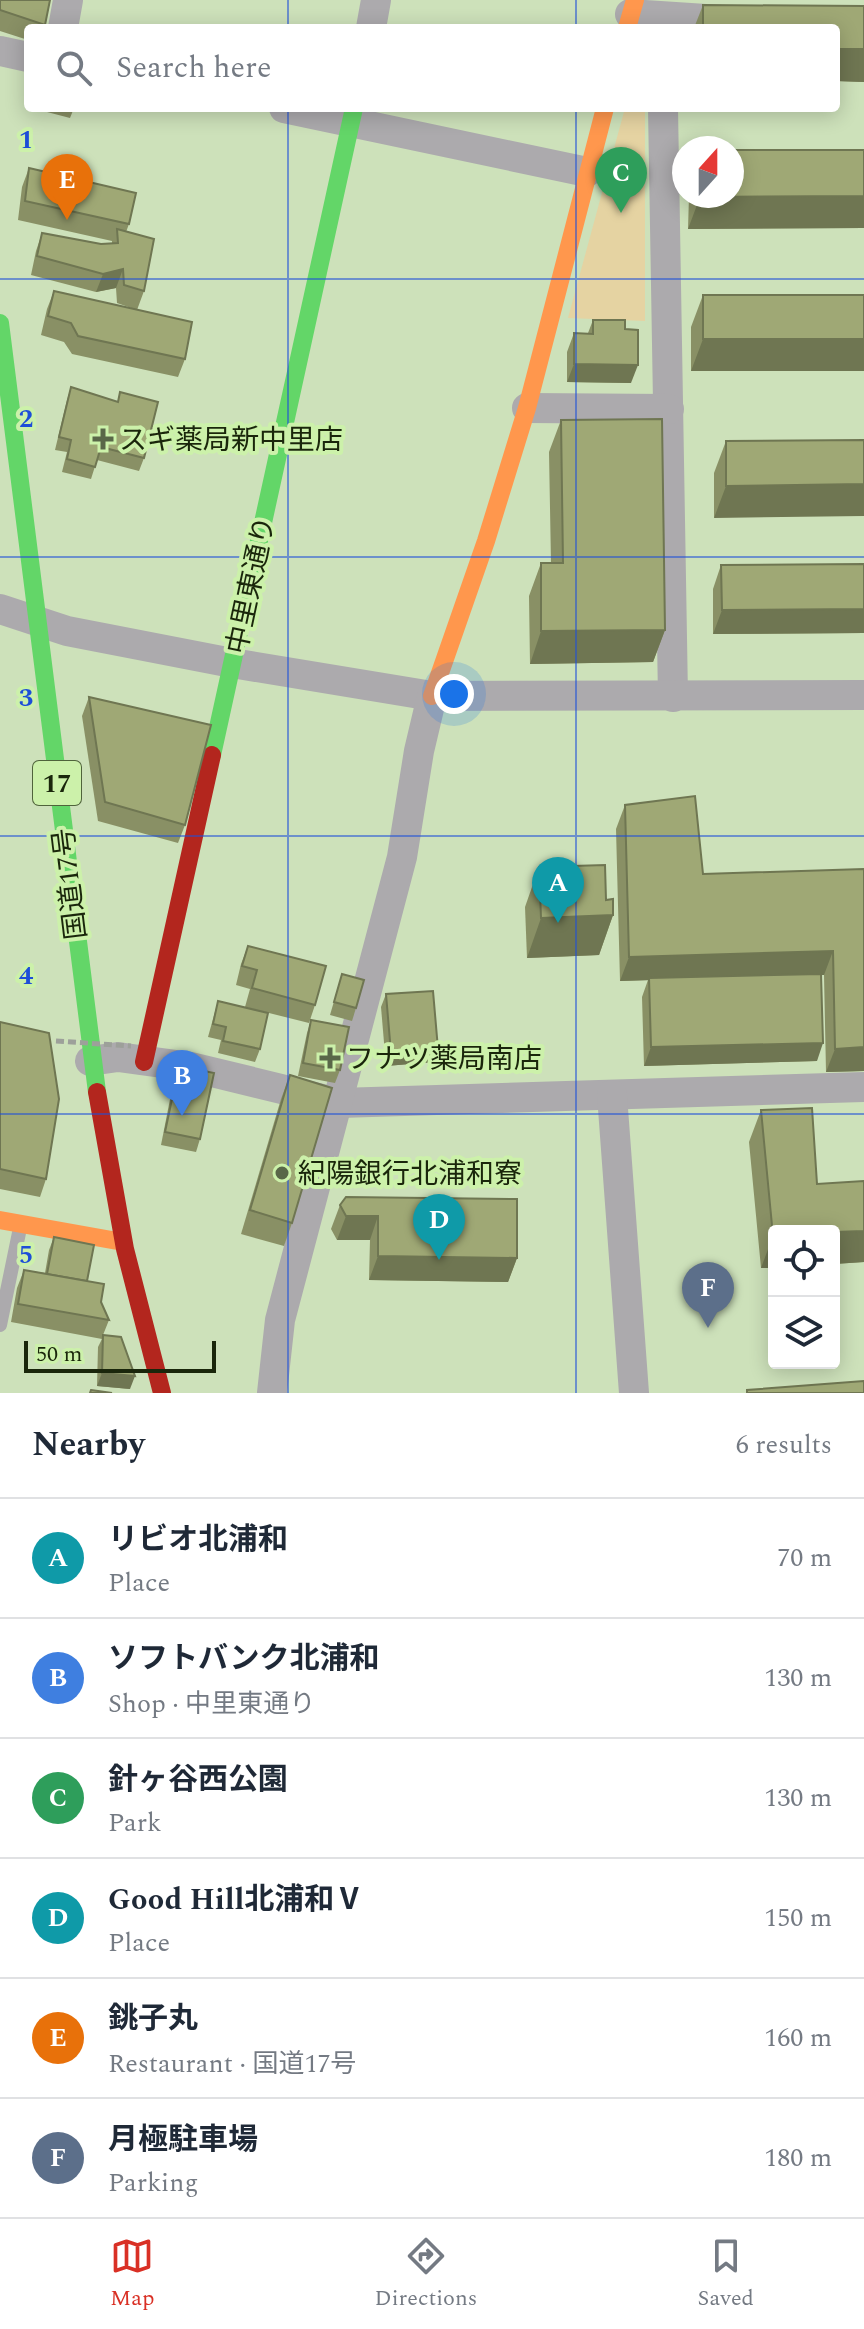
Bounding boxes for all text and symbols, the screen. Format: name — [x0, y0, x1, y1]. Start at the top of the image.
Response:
search box — [24, 24, 840, 112]
text: Search here — [116, 45, 272, 91]
icon: search — [52, 46, 96, 90]
text: 1 — [19, 120, 33, 160]
north arrow — [672, 136, 744, 208]
pin: C — [595, 147, 647, 213]
pin: E — [41, 154, 93, 220]
text: 2 — [19, 399, 33, 439]
place label: スギ薬局新中里店 — [119, 419, 343, 462]
marker: スギ薬局新中里店 — [94, 430, 112, 448]
street label: 中里東通り — [216, 512, 287, 658]
your location — [434, 674, 474, 714]
text: 3 — [19, 678, 33, 718]
road number: 17 — [33, 761, 81, 805]
street label: 国道17号 — [42, 826, 99, 942]
pin: A — [532, 857, 584, 923]
text: 4 — [19, 956, 34, 996]
place label: フナツ薬局南店 — [346, 1038, 542, 1081]
marker: フナツ薬局南店 — [321, 1049, 339, 1067]
pin: B — [156, 1050, 208, 1116]
place label: 紀陽銀行北浦和寮 — [298, 1153, 522, 1196]
marker: 紀陽銀行北浦和寮 — [273, 1164, 291, 1182]
pin: D — [413, 1194, 465, 1260]
map controls — [768, 1225, 840, 1369]
button: locate — [768, 1225, 840, 1297]
text: 5 — [19, 1235, 33, 1275]
pin: F — [682, 1262, 734, 1328]
button: layers — [768, 1297, 840, 1369]
scale bar — [24, 1337, 216, 1373]
text: 50 m — [36, 1338, 82, 1371]
text: Nearby — [32, 1419, 145, 1471]
text: 6 results — [736, 1425, 832, 1465]
text: リビオ北浦和 — [108, 1517, 288, 1563]
text: A — [48, 1538, 68, 1578]
text: 70 m — [777, 1538, 832, 1578]
text: Place — [108, 1563, 170, 1603]
text: ソフトバンク北浦和 — [108, 1636, 380, 1682]
text: B — [49, 1658, 67, 1698]
text: 130 m — [764, 1658, 832, 1698]
text: Shop · 中里東通り — [108, 1684, 315, 1724]
text: 針ヶ谷西公園 — [108, 1757, 288, 1803]
text: C — [49, 1778, 67, 1818]
text: 130 m — [764, 1778, 832, 1818]
text: Park — [108, 1803, 162, 1843]
text: Good Hill北浦和Ⅴ — [108, 1877, 364, 1923]
text: D — [48, 1898, 68, 1938]
text: 150 m — [764, 1898, 832, 1938]
text: Place — [108, 1923, 170, 1963]
text: 銚子丸 — [108, 1996, 198, 2042]
text: E — [49, 2018, 67, 2058]
text: 160 m — [764, 2018, 832, 2058]
text: Restaurant · 国道17号 — [108, 2044, 356, 2084]
text: 月極駐車場 — [108, 2117, 258, 2163]
text: F — [50, 2138, 66, 2178]
text: 180 m — [764, 2138, 832, 2178]
text: Parking — [108, 2163, 198, 2203]
tab: Map — [110, 2234, 154, 2315]
tab: Directions — [375, 2234, 477, 2315]
tab: Saved — [697, 2234, 754, 2315]

